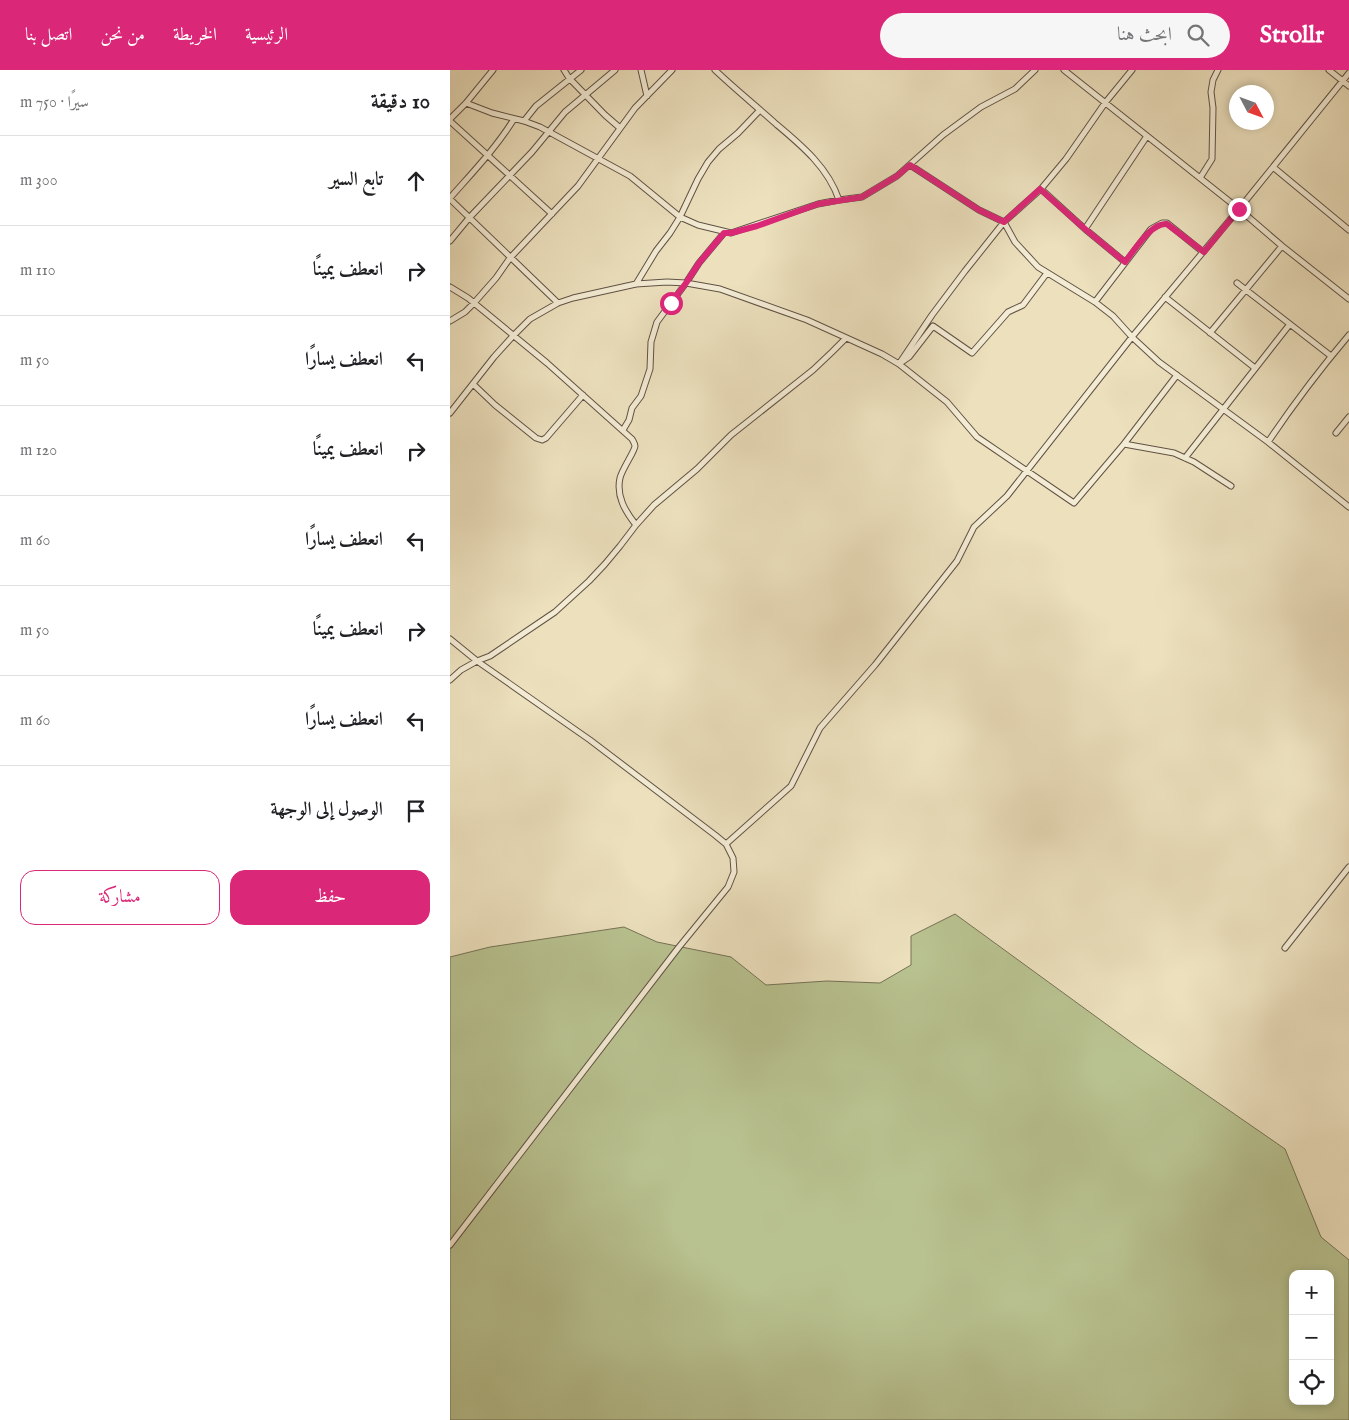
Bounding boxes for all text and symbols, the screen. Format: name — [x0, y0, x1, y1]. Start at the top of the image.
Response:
search box — [880, 13, 1230, 58]
text: Strollr — [1260, 20, 1324, 51]
icon: search — [1184, 21, 1212, 49]
text: ابحث هنا — [1117, 23, 1172, 47]
text: اتصل بنا — [25, 24, 72, 47]
text: من نحن — [100, 24, 145, 47]
text: الخريطة — [173, 24, 217, 47]
text: الرئيسية — [245, 24, 288, 47]
north arrow — [1229, 85, 1274, 130]
text: 10 دقيقة — [371, 89, 430, 116]
text: سيرًا · 750 m — [20, 93, 89, 113]
icon: ahead — [402, 167, 430, 195]
text: تابع السير — [329, 168, 383, 192]
text: 300 m — [20, 171, 58, 191]
route end — [1228, 198, 1251, 221]
icon: right — [402, 257, 430, 285]
text: انعطف يمينًا — [313, 258, 383, 282]
text: 110 m — [20, 261, 56, 281]
route start — [660, 292, 683, 315]
icon: left — [402, 347, 430, 375]
text: انعطف يسارًا — [305, 348, 383, 372]
text: 50 m — [20, 351, 49, 371]
icon: right — [402, 437, 430, 465]
text: انعطف يمينًا — [313, 438, 383, 462]
text: 120 m — [20, 441, 57, 461]
icon: left — [402, 527, 430, 555]
text: انعطف يسارًا — [305, 528, 383, 552]
text: 60 m — [20, 531, 50, 551]
icon: right — [402, 617, 430, 645]
text: انعطف يمينًا — [313, 618, 383, 642]
text: 50 m — [20, 621, 49, 641]
icon: left — [402, 707, 430, 735]
text: انعطف يسارًا — [305, 708, 383, 732]
text: 60 m — [20, 711, 50, 731]
icon: arrive — [402, 797, 430, 825]
text: الوصول إلى الوجهة — [271, 798, 383, 822]
button: مشاركة — [20, 870, 220, 925]
button: حفظ — [230, 870, 430, 925]
map controls — [1289, 1270, 1334, 1405]
button: + — [1289, 1270, 1334, 1315]
button: − — [1289, 1315, 1334, 1360]
button: locate — [1289, 1360, 1334, 1405]

